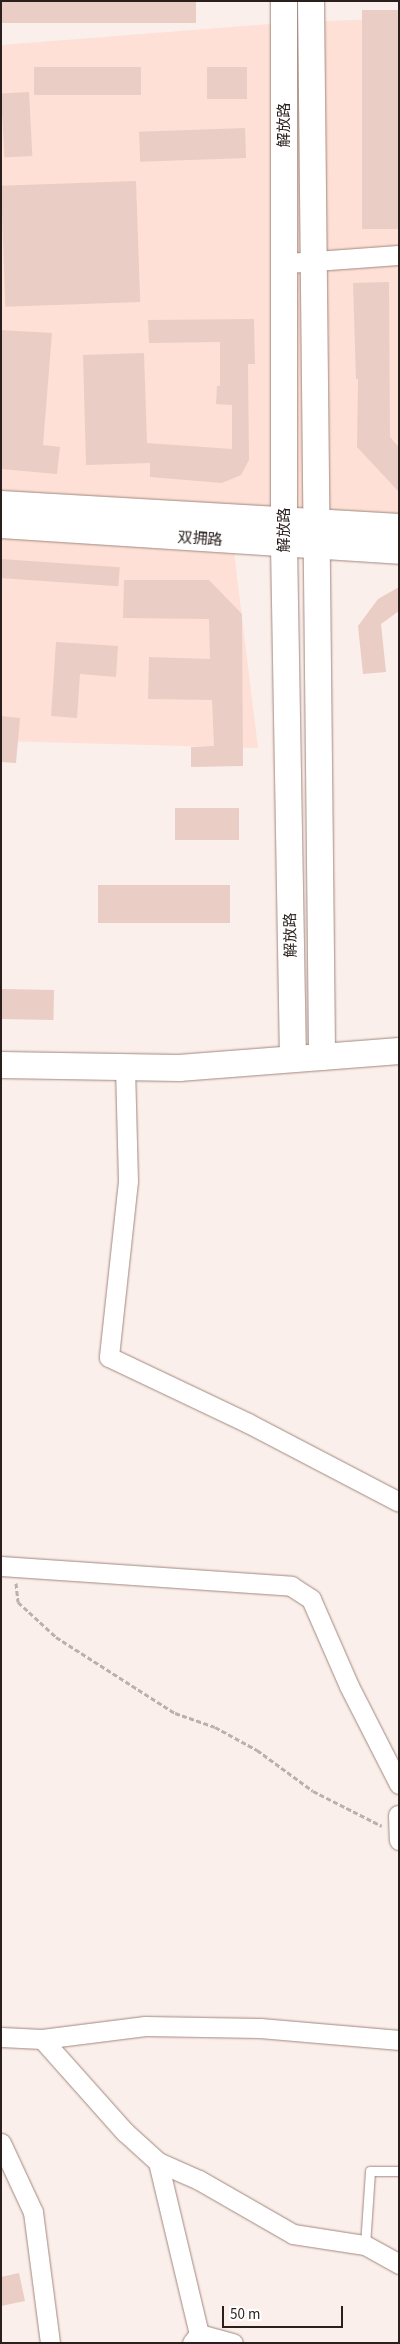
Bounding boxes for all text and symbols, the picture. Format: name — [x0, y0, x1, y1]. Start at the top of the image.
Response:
street label: 解放路 — [276, 103, 294, 147]
street label: 解放路 — [276, 508, 294, 552]
street label: 双拥路 — [177, 528, 223, 550]
street label: 解放路 — [282, 912, 300, 958]
scale bar — [225, 2296, 346, 2328]
text: 50 m — [230, 2304, 260, 2325]

